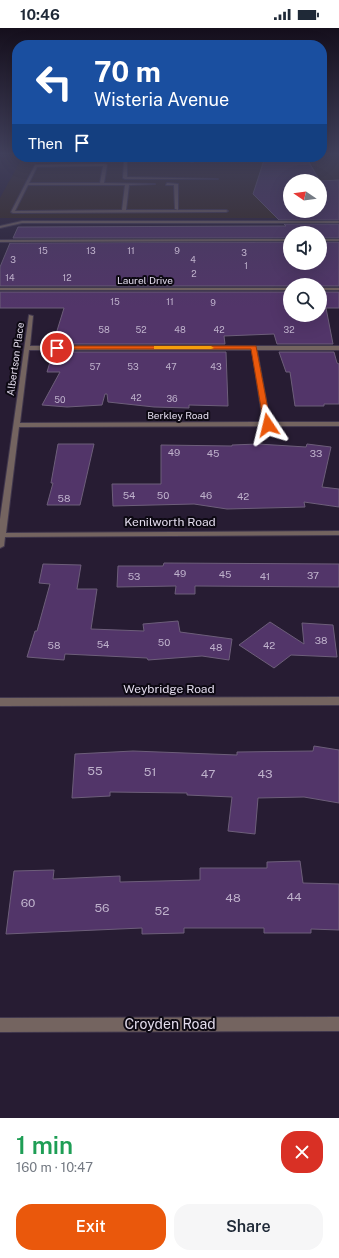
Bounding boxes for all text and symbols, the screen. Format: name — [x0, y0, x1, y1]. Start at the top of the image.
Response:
text: 10:46 — [20, 6, 60, 23]
text: 70 m — [94, 55, 161, 88]
icon: left — [28, 56, 80, 108]
text: Wisteria Avenue — [94, 89, 229, 110]
icon: arrive — [71, 132, 93, 154]
text: Then — [28, 135, 63, 152]
north arrow — [283, 174, 327, 218]
map controls — [283, 174, 327, 322]
button: sound — [283, 226, 327, 270]
house number: 15 — [38, 245, 48, 256]
house number: 13 — [86, 245, 96, 256]
house number: 11 — [127, 245, 135, 256]
house number: 9 — [174, 245, 180, 256]
house number: 3 — [241, 247, 247, 258]
house number: 3 — [10, 254, 16, 265]
house number: 4 — [190, 254, 196, 265]
house number: 1 — [244, 260, 248, 271]
house number: 2 — [191, 268, 197, 279]
house number: 14 — [5, 272, 15, 283]
house number: 12 — [62, 272, 72, 283]
street label: Laurel Drive — [117, 274, 173, 286]
button: search — [283, 278, 327, 322]
house number: 15 — [110, 296, 120, 307]
house number: 11 — [166, 296, 174, 307]
house number: 9 — [210, 297, 216, 308]
street label: Albertson Place — [4, 321, 26, 397]
house number: 58 — [98, 324, 110, 335]
house number: 52 — [135, 324, 147, 335]
house number: 48 — [174, 324, 186, 335]
house number: 42 — [213, 324, 225, 335]
house number: 32 — [283, 324, 295, 335]
pin — [40, 331, 74, 365]
icon: arrive — [46, 337, 68, 359]
house number: 57 — [89, 361, 101, 372]
house number: 53 — [127, 361, 139, 372]
house number: 47 — [165, 361, 177, 372]
house number: 43 — [210, 361, 222, 372]
house number: 42 — [130, 392, 142, 403]
house number: 36 — [166, 393, 178, 404]
house number: 50 — [54, 394, 66, 405]
position arrow — [247, 404, 289, 446]
street label: Berkley Road — [147, 409, 209, 421]
house number: 49 — [168, 446, 180, 458]
house number: 45 — [207, 447, 219, 459]
house number: 33 — [310, 447, 322, 459]
house number: 54 — [123, 489, 135, 501]
house number: 50 — [157, 489, 169, 501]
house number: 46 — [200, 489, 212, 501]
house number: 42 — [237, 490, 249, 502]
house number: 58 — [58, 492, 70, 504]
street label: Kenilworth Road — [124, 515, 216, 529]
house number: 49 — [174, 567, 186, 579]
house number: 45 — [219, 568, 231, 580]
house number: 37 — [307, 569, 319, 581]
house number: 53 — [128, 570, 140, 582]
house number: 41 — [260, 570, 270, 582]
house number: 38 — [315, 634, 327, 646]
house number: 50 — [158, 636, 170, 648]
house number: 54 — [97, 638, 109, 650]
house number: 58 — [48, 639, 60, 651]
house number: 42 — [263, 639, 275, 651]
house number: 48 — [210, 641, 222, 653]
street label: Weybridge Road — [123, 682, 215, 696]
house number: 55 — [87, 764, 103, 778]
house number: 51 — [144, 765, 156, 779]
house number: 47 — [201, 767, 215, 781]
house number: 43 — [257, 767, 273, 781]
house number: 44 — [286, 890, 302, 904]
house number: 48 — [225, 891, 241, 905]
house number: 60 — [21, 896, 35, 910]
house number: 56 — [94, 901, 110, 915]
house number: 52 — [155, 904, 169, 918]
street label: Croyden Road — [124, 1016, 216, 1032]
text: 1 min — [16, 1131, 73, 1159]
button: close — [281, 1131, 323, 1173]
text: 160 m · 10:47 — [16, 1160, 93, 1175]
button: Exit — [16, 1204, 166, 1250]
button: Share — [174, 1204, 323, 1250]

